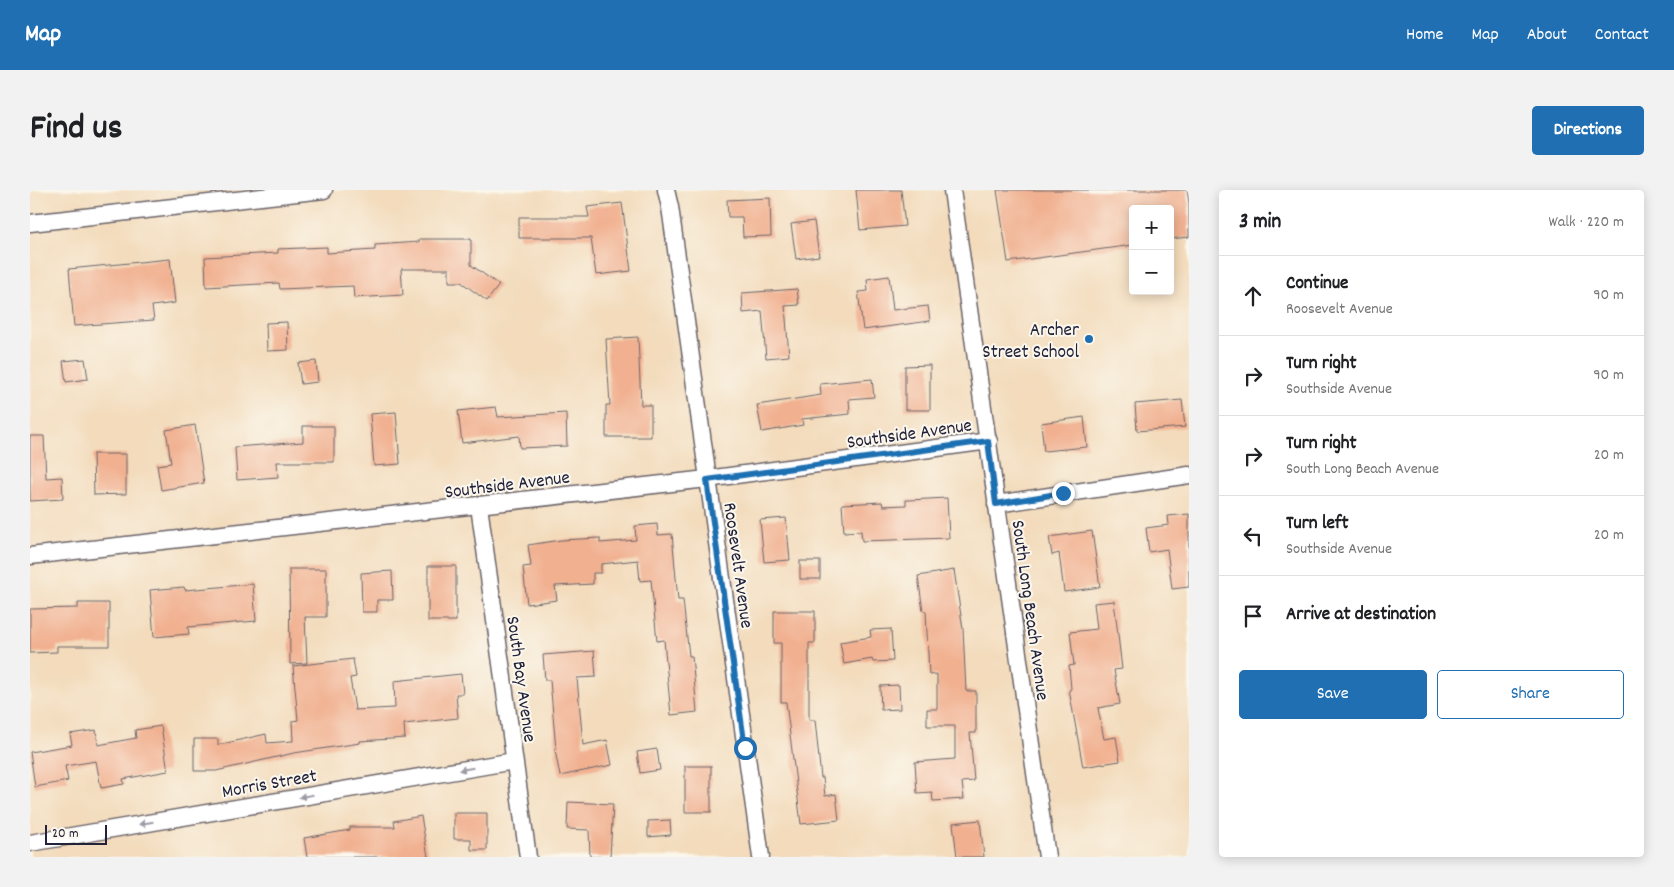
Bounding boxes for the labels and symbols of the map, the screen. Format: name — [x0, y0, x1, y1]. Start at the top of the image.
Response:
place label: Archer Street School — [982, 318, 1079, 367]
marker: Archer Street School — [1083, 333, 1095, 345]
street label: Southside Avenue — [845, 413, 974, 458]
street label: Southside Avenue — [443, 465, 572, 508]
route end — [1052, 482, 1075, 505]
street label: Roosevelt Avenue — [714, 501, 759, 630]
street label: South Long Beach Avenue — [1003, 519, 1055, 702]
street label: South Bay Avenue — [497, 615, 542, 744]
route start — [734, 737, 757, 760]
street label: Morris Street — [220, 764, 319, 807]
one-way arrow — [458, 765, 474, 773]
one-way arrow — [298, 792, 314, 800]
one-way arrow — [137, 820, 153, 828]
scale bar — [45, 822, 108, 845]

